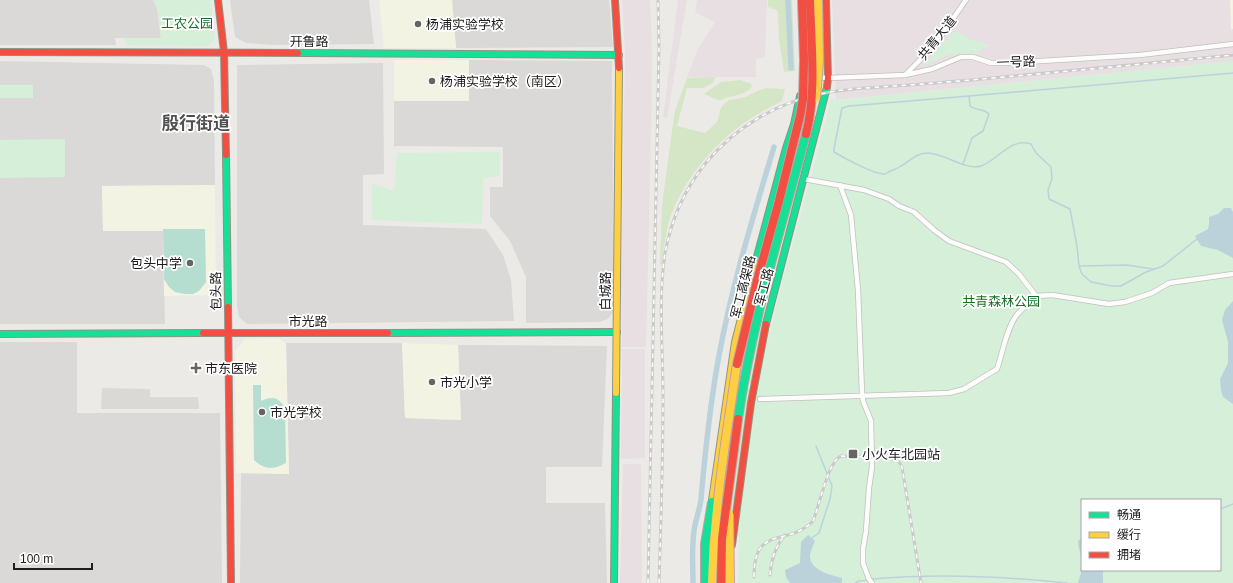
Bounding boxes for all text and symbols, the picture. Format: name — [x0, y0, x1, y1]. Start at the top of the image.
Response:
street label: 共青大道 — [915, 13, 959, 63]
park label: 工农公园 — [161, 16, 213, 31]
place label: 杨浦实验学校 — [426, 17, 504, 32]
marker: 杨浦实验学校 — [413, 19, 423, 29]
street label: 开鲁路 — [289, 34, 329, 49]
street label: 一号路 — [996, 54, 1036, 70]
place label: 杨浦实验学校（南区） — [440, 74, 570, 89]
marker: 杨浦实验学校（南区） — [427, 76, 437, 86]
district label: 殷行街道 — [162, 114, 230, 133]
street label: 军工高架路 — [728, 254, 758, 320]
place label: 包头中学 — [130, 256, 182, 271]
marker: 包头中学 — [185, 258, 195, 268]
street label: 军工路 — [752, 266, 776, 308]
street label: 包头路 — [208, 271, 224, 311]
street label: 白城路 — [598, 271, 613, 311]
park label: 共青森林公园 — [962, 294, 1040, 309]
street label: 市光路 — [288, 314, 328, 329]
place label: 市东医院 — [205, 361, 257, 376]
marker: 市东医院 — [190, 362, 202, 374]
place label: 市光小学 — [440, 375, 492, 390]
marker: 市光小学 — [427, 377, 437, 387]
place label: 市光学校 — [270, 405, 322, 420]
marker: 市光学校 — [257, 407, 267, 417]
place label: 小火车北园站 — [862, 447, 940, 462]
marker: 小火车北园站 — [847, 448, 859, 460]
legend — [1081, 499, 1221, 571]
text: 畅通 — [1117, 508, 1141, 522]
text: 缓行 — [1117, 528, 1141, 542]
scale bar — [14, 545, 92, 571]
text: 拥堵 — [1117, 548, 1141, 562]
text: 100 m — [20, 552, 53, 566]

